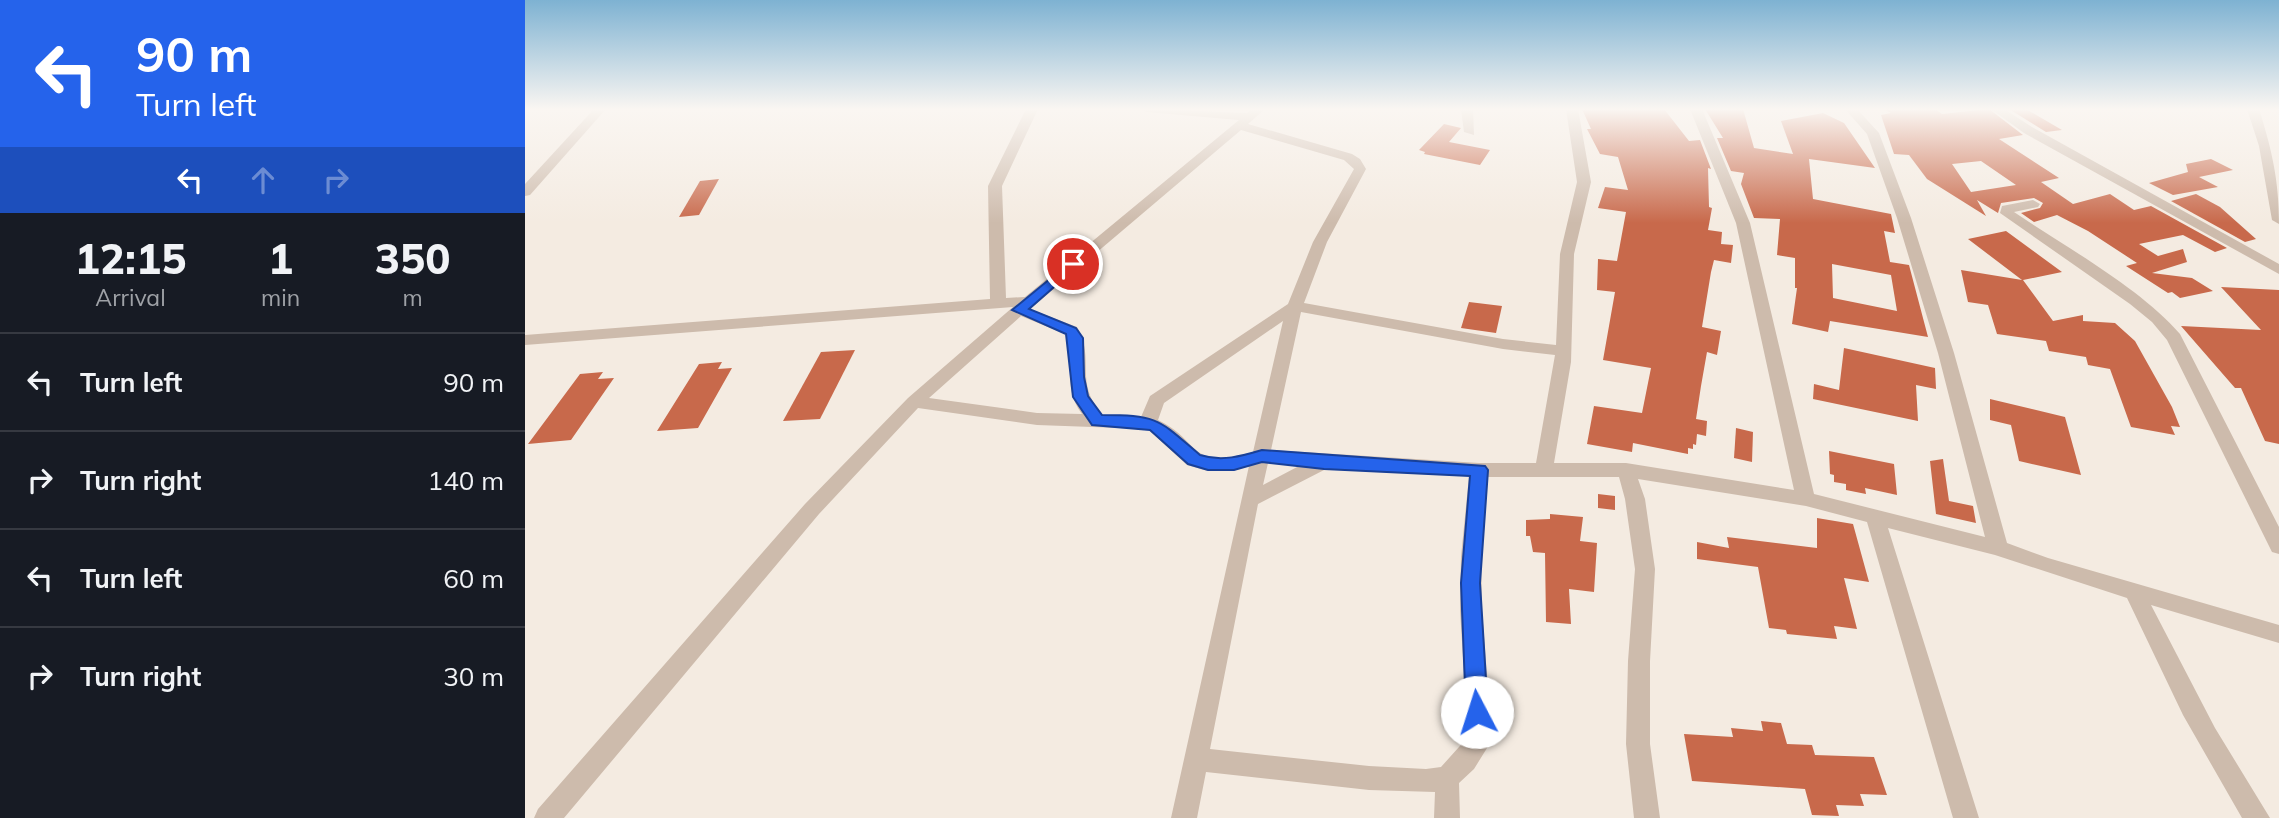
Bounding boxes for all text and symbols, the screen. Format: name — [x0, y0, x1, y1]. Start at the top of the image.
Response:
text: 90 m — [136, 23, 252, 84]
icon: left — [21, 28, 112, 119]
text: Turn left — [136, 84, 256, 124]
icon: left — [171, 161, 209, 199]
icon: ahead — [244, 161, 282, 199]
icon: right — [317, 161, 355, 199]
text: 12:15 — [75, 232, 186, 285]
text: 1 — [268, 232, 293, 285]
text: 350 — [375, 232, 450, 285]
pin — [1043, 234, 1103, 294]
icon: arrive — [1054, 245, 1092, 283]
text: Arrival — [95, 283, 166, 312]
text: min — [261, 283, 300, 312]
text: m — [402, 283, 423, 312]
icon: left — [21, 363, 59, 401]
text: Turn left — [80, 366, 182, 399]
text: 90 m — [443, 366, 504, 399]
icon: right — [21, 461, 59, 499]
text: Turn right — [80, 464, 201, 497]
text: 140 m — [428, 464, 504, 497]
icon: left — [21, 559, 59, 597]
text: Turn left — [80, 562, 182, 595]
text: 60 m — [443, 562, 504, 595]
icon: right — [21, 657, 59, 695]
text: Turn right — [80, 660, 201, 693]
text: 30 m — [443, 660, 504, 693]
position arrow — [1440, 675, 1514, 749]

